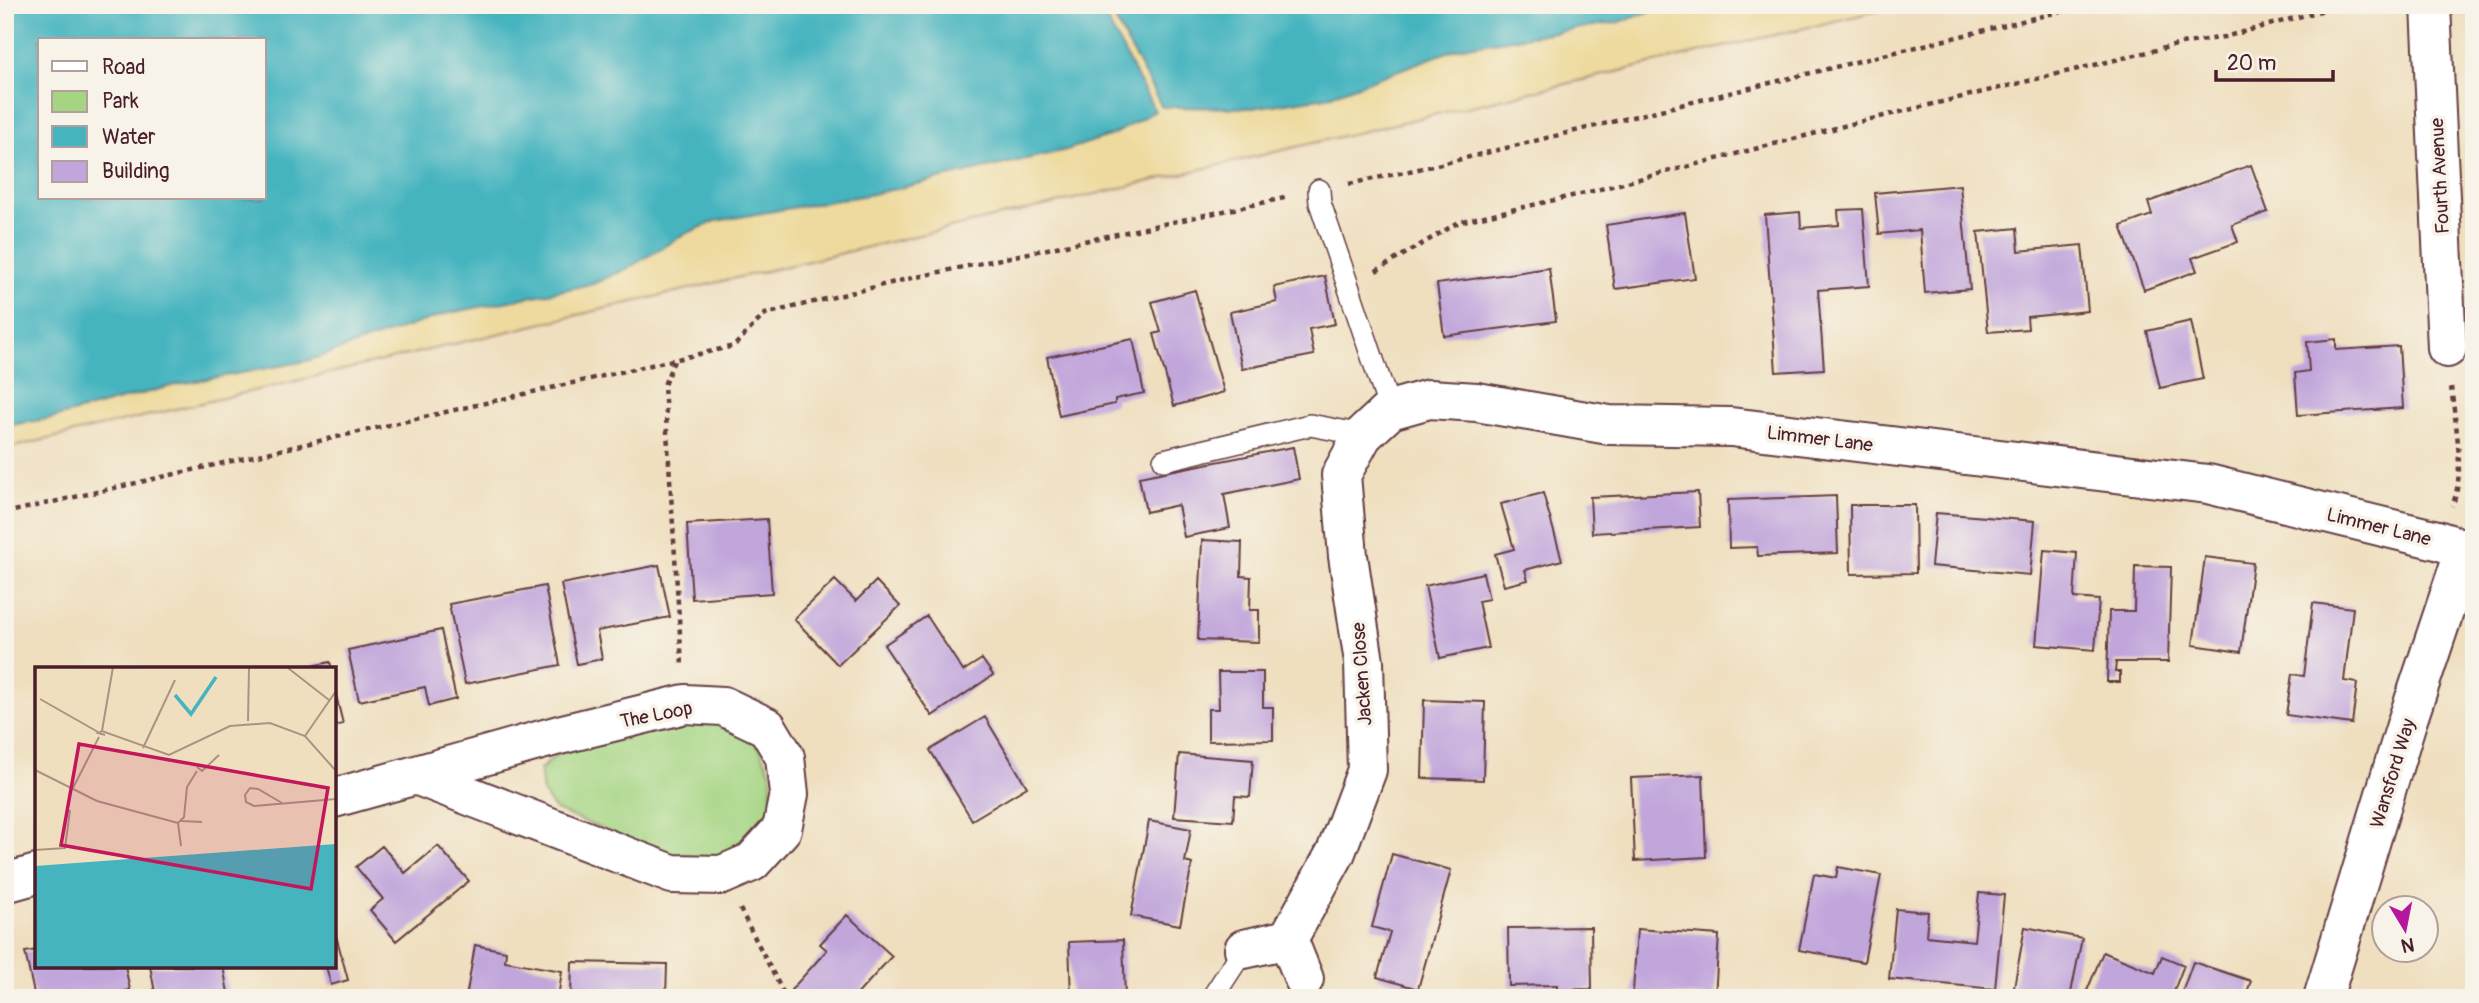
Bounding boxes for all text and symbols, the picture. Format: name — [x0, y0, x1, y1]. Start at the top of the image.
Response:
legend — [38, 38, 266, 200]
scale bar — [2216, 38, 2334, 82]
text: 20 m — [2227, 50, 2276, 77]
text: Road — [102, 54, 146, 81]
text: Park — [102, 88, 139, 115]
street label: Fourth Avenue — [2425, 117, 2455, 235]
text: Water — [102, 124, 156, 151]
text: Building — [102, 158, 169, 185]
street label: Limmer Lane — [1765, 421, 1875, 457]
street label: Limmer Lane — [2324, 502, 2434, 552]
street label: Jacken Close — [1346, 621, 1378, 726]
inset map — [35, 667, 336, 968]
street label: The Loop — [618, 696, 694, 734]
street label: Wansford Way — [2365, 716, 2421, 831]
north arrow — [2370, 894, 2440, 964]
text: N — [2399, 932, 2416, 958]

